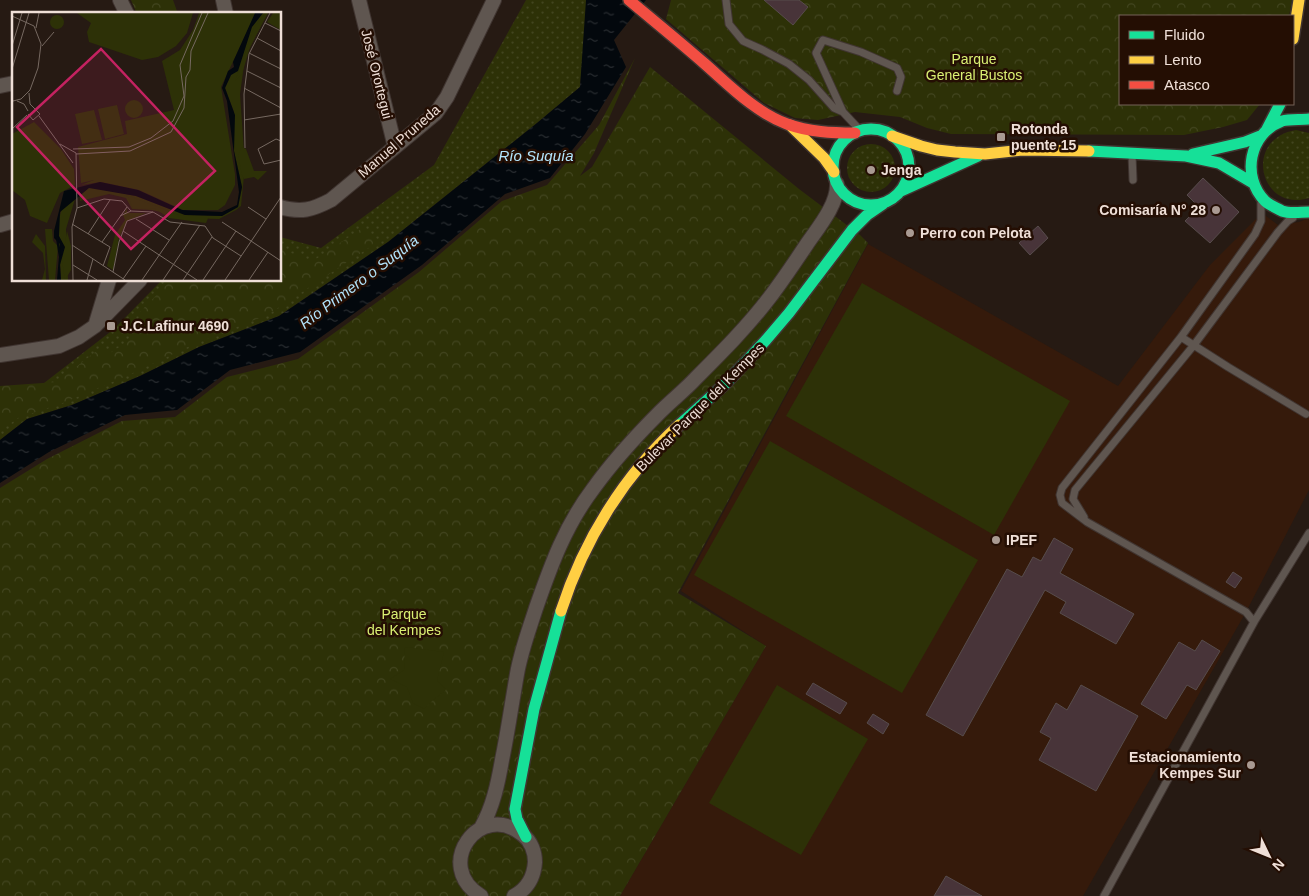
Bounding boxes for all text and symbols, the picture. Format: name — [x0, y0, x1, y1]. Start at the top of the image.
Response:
inset map — [12, 12, 281, 281]
legend — [1119, 15, 1294, 105]
text: Fluido — [1164, 26, 1205, 43]
street label: José Orortegui — [358, 28, 396, 120]
park label: Parque General Bustos — [926, 51, 1022, 83]
text: Lento — [1164, 51, 1202, 68]
text: Atasco — [1164, 76, 1210, 93]
street label: Manuel Pruneda — [355, 101, 443, 181]
place label: Rotonda puente 15 — [1011, 121, 1077, 153]
marker: Rotonda puente 15 — [995, 131, 1007, 143]
water label: Río Suquía — [498, 147, 574, 164]
place label: Jenga — [881, 162, 922, 178]
marker: Jenga — [865, 164, 877, 176]
place label: Comisaría N° 28 — [1099, 202, 1206, 218]
marker: Comisaría N° 28 — [1210, 204, 1222, 216]
place label: Perro con Pelota — [920, 225, 1031, 241]
marker: Perro con Pelota — [904, 227, 916, 239]
water label: Río Primero o Suquía — [296, 231, 421, 332]
place label: J.C.Lafinur 4690 — [121, 318, 229, 334]
marker: J.C.Lafinur 4690 — [105, 320, 117, 332]
street label: Bulevar Parque del Kempes — [633, 340, 767, 474]
place label: IPEF — [1006, 532, 1038, 548]
marker: IPEF — [990, 534, 1002, 546]
park label: Parque del Kempes — [367, 606, 441, 638]
place label: Estacionamiento Kempes Sur — [1129, 749, 1242, 781]
marker: Estacionamiento Kempes Sur — [1245, 759, 1257, 771]
north arrow — [1244, 831, 1294, 881]
text: N — [1269, 856, 1288, 874]

